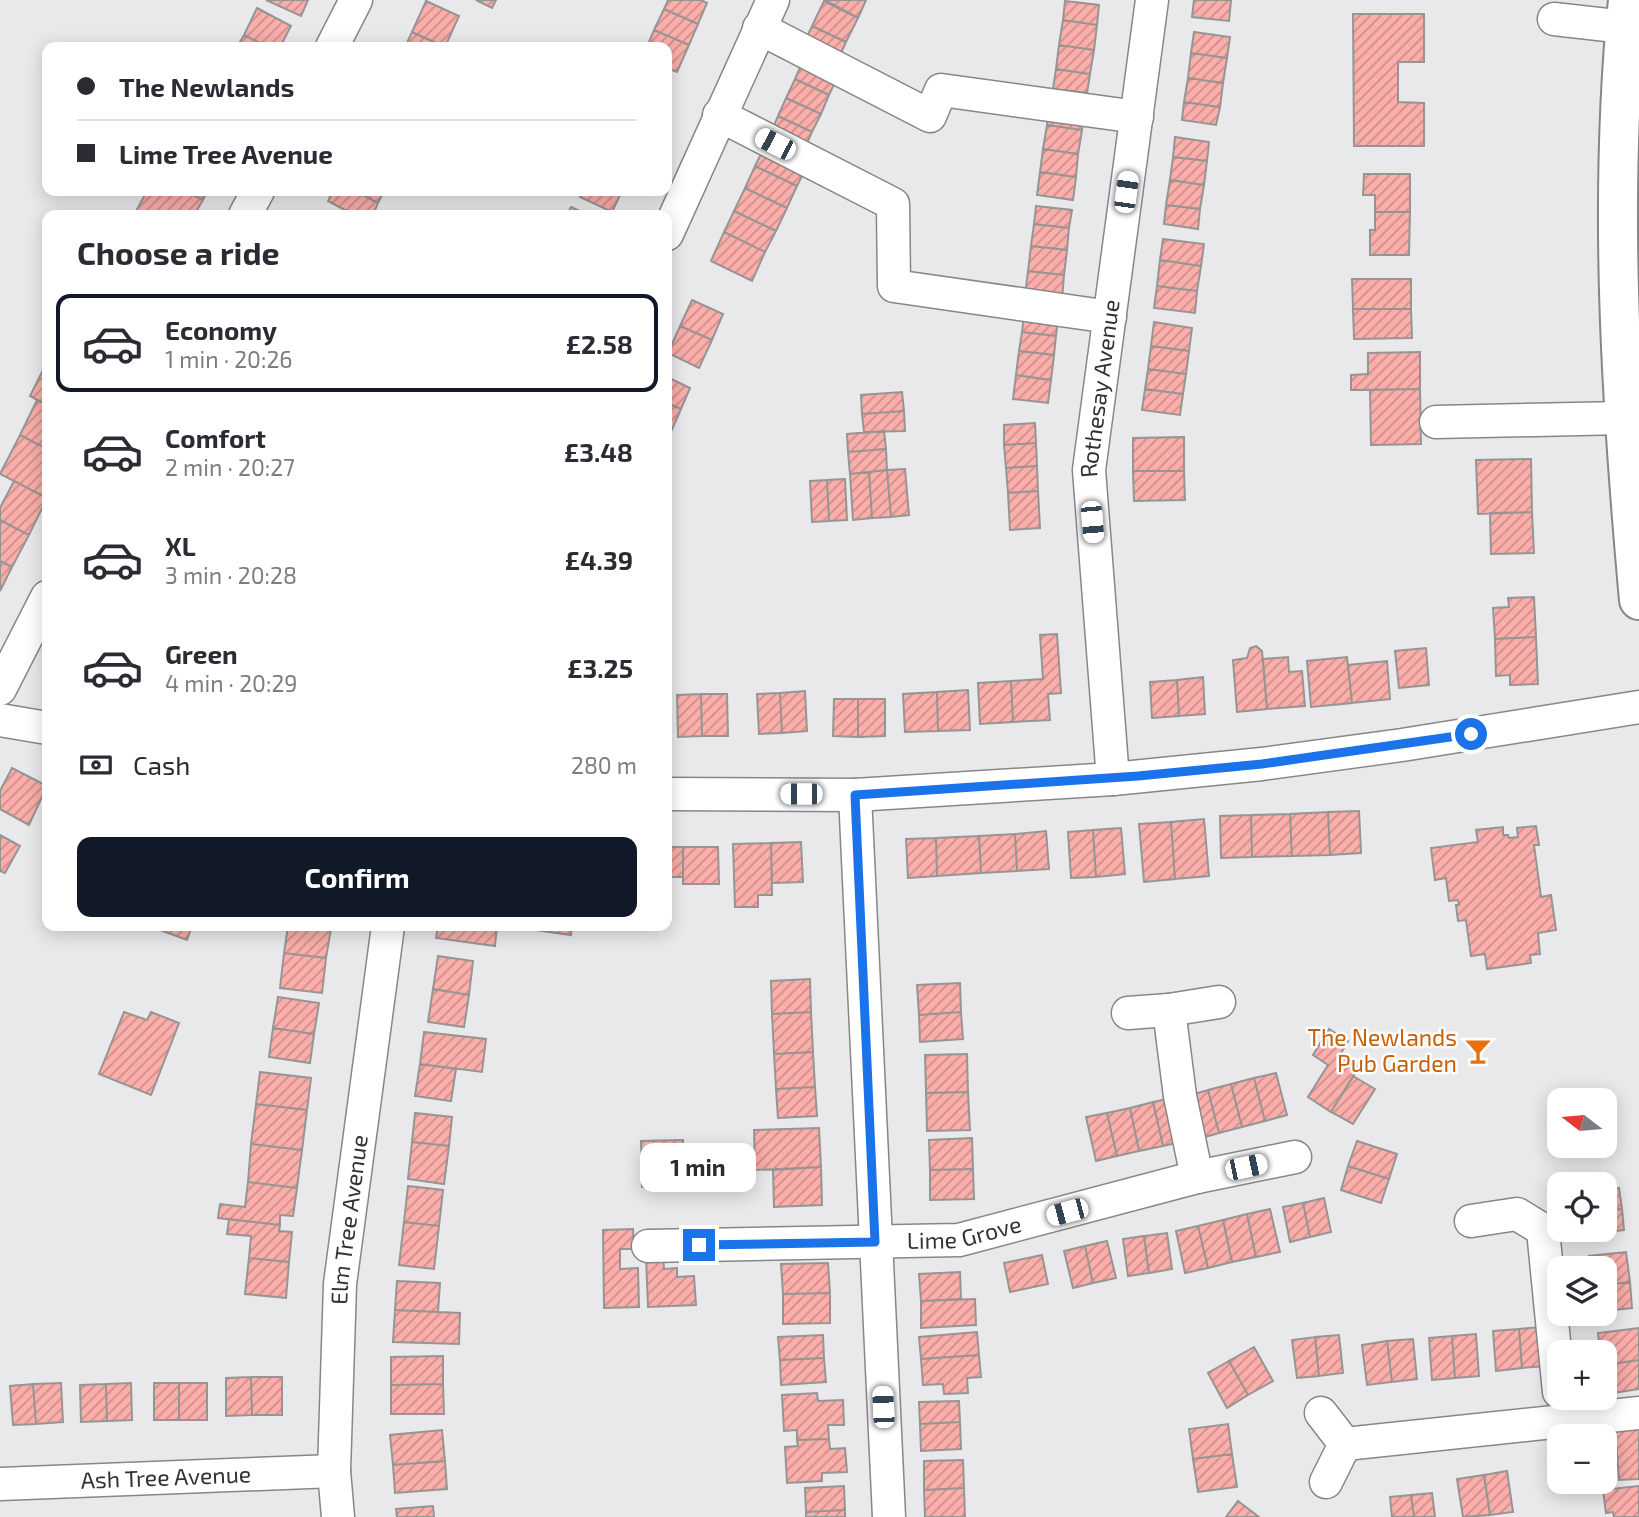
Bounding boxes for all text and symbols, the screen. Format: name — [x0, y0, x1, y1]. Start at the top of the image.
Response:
text: The Newlands — [119, 71, 294, 102]
car — [752, 125, 799, 163]
text: Lime Tree Avenue — [119, 138, 333, 169]
car — [1113, 170, 1140, 214]
text: Choose a ride — [77, 233, 280, 271]
street label: Rothesay Avenue — [1074, 298, 1125, 479]
icon: car — [81, 312, 144, 375]
text: Economy — [165, 314, 277, 345]
text: £2.58 — [566, 328, 633, 359]
text: 1 min · 20:26 — [165, 345, 293, 373]
icon: car — [81, 420, 144, 483]
text: Comfort — [165, 422, 266, 453]
text: £3.48 — [564, 436, 633, 467]
text: 2 min · 20:27 — [165, 453, 295, 481]
car — [1080, 500, 1105, 544]
icon: car — [81, 528, 144, 591]
text: XL — [165, 530, 196, 561]
text: £4.39 — [565, 544, 633, 575]
text: 3 min · 20:28 — [165, 561, 297, 589]
icon: car — [81, 636, 144, 699]
text: Green — [165, 638, 238, 669]
text: £3.25 — [567, 652, 633, 683]
text: 4 min · 20:29 — [165, 669, 297, 697]
route start — [1455, 718, 1487, 750]
icon: cash — [77, 746, 115, 784]
text: Cash — [133, 749, 190, 780]
text: 280 m — [571, 751, 637, 779]
car — [781, 784, 823, 805]
button: Confirm — [77, 837, 637, 917]
place label: The Newlands Pub Garden — [1308, 1023, 1457, 1077]
bar icon: The Newlands Pub Garden — [1463, 1036, 1493, 1066]
north arrow — [1547, 1088, 1617, 1158]
map controls — [1547, 1088, 1617, 1494]
street label: Elm Tree Avenue — [324, 1133, 373, 1305]
callout: 1 min — [641, 1144, 757, 1192]
car — [1224, 1152, 1269, 1182]
text: 1 min — [670, 1153, 726, 1181]
button: locate — [1547, 1172, 1617, 1242]
car — [1044, 1196, 1091, 1228]
street label: Lime Grove — [907, 1209, 1024, 1254]
route end — [683, 1229, 715, 1261]
button: layers — [1547, 1256, 1617, 1326]
button: + — [1547, 1340, 1617, 1410]
car — [872, 1385, 895, 1429]
button: − — [1547, 1424, 1617, 1494]
street label: Ash Tree Avenue — [80, 1459, 252, 1494]

